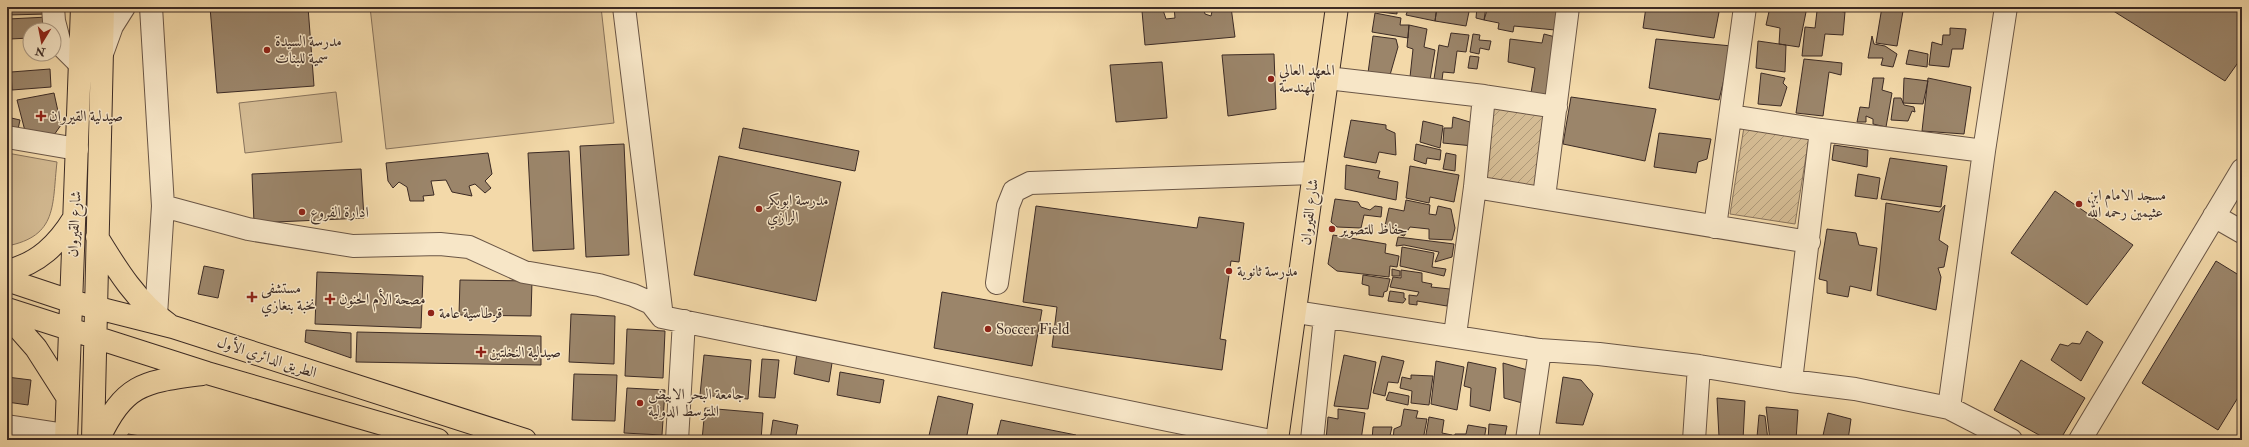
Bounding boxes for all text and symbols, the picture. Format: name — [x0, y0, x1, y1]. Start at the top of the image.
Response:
north arrow — [22, 22, 62, 62]
place label: مدرسة السيدة سمية للبنات — [275, 32, 342, 68]
text: N — [33, 44, 47, 59]
marker: مدرسة السيدة سمية للبنات — [262, 45, 272, 55]
place label: المعهد العالي للهندسة — [1279, 61, 1335, 97]
marker: المعهد العالي للهندسة — [1266, 74, 1276, 84]
place label: صيدلية القيروان — [49, 107, 123, 126]
marker: صيدلية القيروان — [36, 111, 46, 121]
street label: شارع القيروان — [1296, 178, 1326, 247]
place label: مسجد الامام ابن عثيمين رحمه الله — [2087, 186, 2166, 222]
street label: شارع القيروان — [63, 190, 89, 258]
place label: مدرسة ابوبكر الرازي — [765, 191, 829, 229]
marker: مسجد الامام ابن عثيمين رحمه الله — [2074, 199, 2084, 209]
place label: ادارة الفروع — [310, 203, 369, 225]
marker: مدرسة ابوبكر الرازي — [754, 204, 764, 214]
marker: ادارة الفروع — [297, 207, 307, 217]
place label: حفاظ للتصوير — [1338, 220, 1408, 239]
marker: حفاظ للتصوير — [1327, 224, 1337, 234]
place label: مدرسة ثانوية — [1237, 262, 1298, 281]
marker: مدرسة ثانوية — [1224, 266, 1234, 276]
place label: مستشفى نخبة بنغازي — [261, 279, 316, 317]
place label: مصحة الأم الحنون — [339, 288, 425, 312]
marker: مستشفى نخبة بنغازي — [246, 291, 258, 303]
marker: مصحة الأم الحنون — [324, 293, 336, 305]
place label: قرطاسية عامة — [439, 304, 502, 323]
marker: قرطاسية عامة — [426, 308, 436, 318]
place label: Soccer Field — [996, 320, 1070, 339]
marker: Soccer Field — [983, 324, 993, 334]
street label: الطريق الدائري الأول — [214, 331, 320, 384]
place label: صيدلية النخلتين — [489, 343, 561, 362]
marker: صيدلية النخلتين — [476, 347, 486, 357]
place label: جامعة البحر الابيض المتوسط الدولية — [648, 385, 745, 421]
marker: جامعة البحر الابيض المتوسط الدولية — [635, 398, 645, 408]

